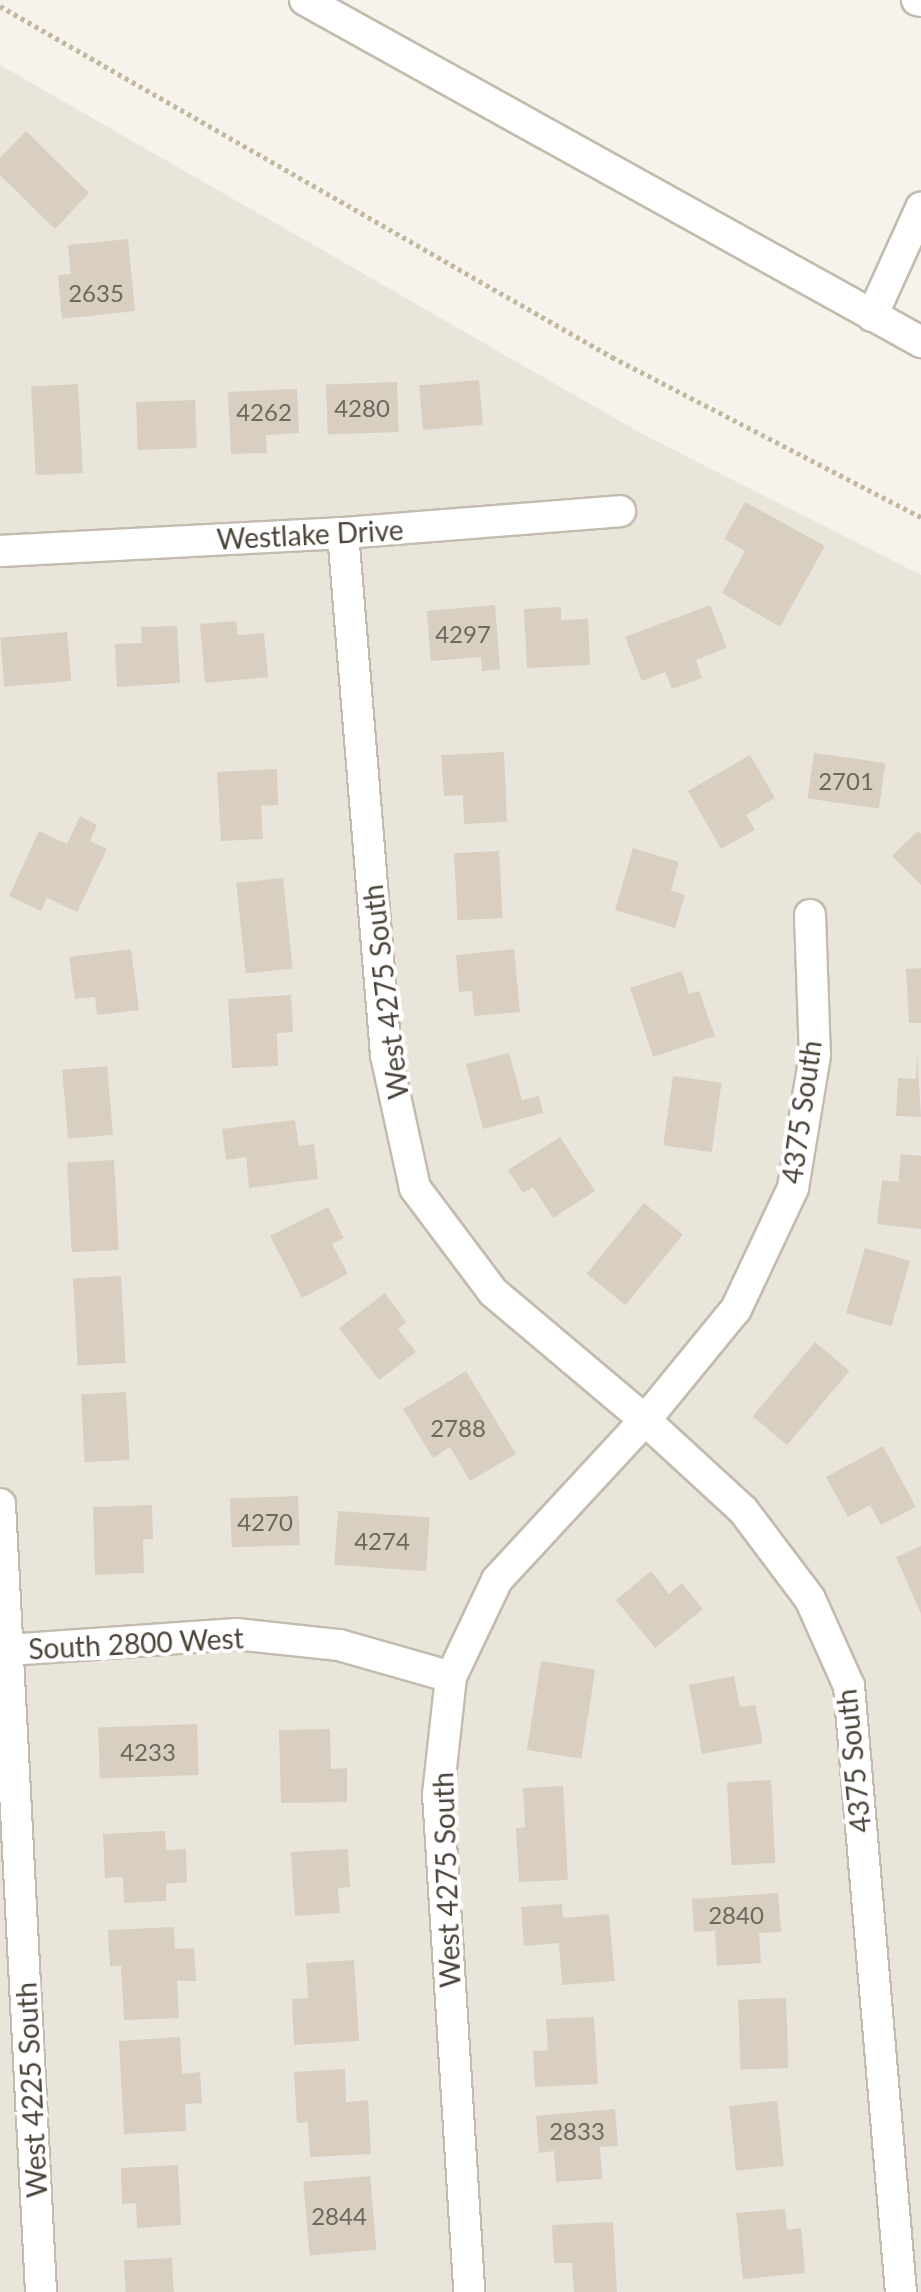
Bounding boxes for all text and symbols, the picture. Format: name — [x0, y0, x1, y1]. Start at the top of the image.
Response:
house number: 2635 — [68, 279, 124, 307]
house number: 4280 — [334, 394, 390, 422]
house number: 4262 — [236, 398, 292, 426]
street label: Westlake Drive — [216, 512, 404, 556]
house number: 4297 — [435, 620, 491, 648]
house number: 2701 — [818, 767, 874, 795]
street label: West 4275 South — [355, 883, 415, 1101]
street label: 4375 South — [774, 1038, 828, 1186]
house number: 2788 — [430, 1414, 486, 1442]
house number: 4270 — [237, 1508, 293, 1536]
house number: 4274 — [354, 1527, 410, 1555]
street label: South 2800 West — [27, 1621, 245, 1665]
street label: 4375 South — [829, 1687, 877, 1835]
house number: 4233 — [120, 1738, 176, 1766]
street label: West 4275 South — [425, 1772, 467, 1988]
house number: 2840 — [708, 1901, 764, 1929]
street label: West 4225 South — [9, 1981, 53, 2199]
house number: 2833 — [549, 2117, 605, 2145]
house number: 2844 — [311, 2202, 367, 2230]

